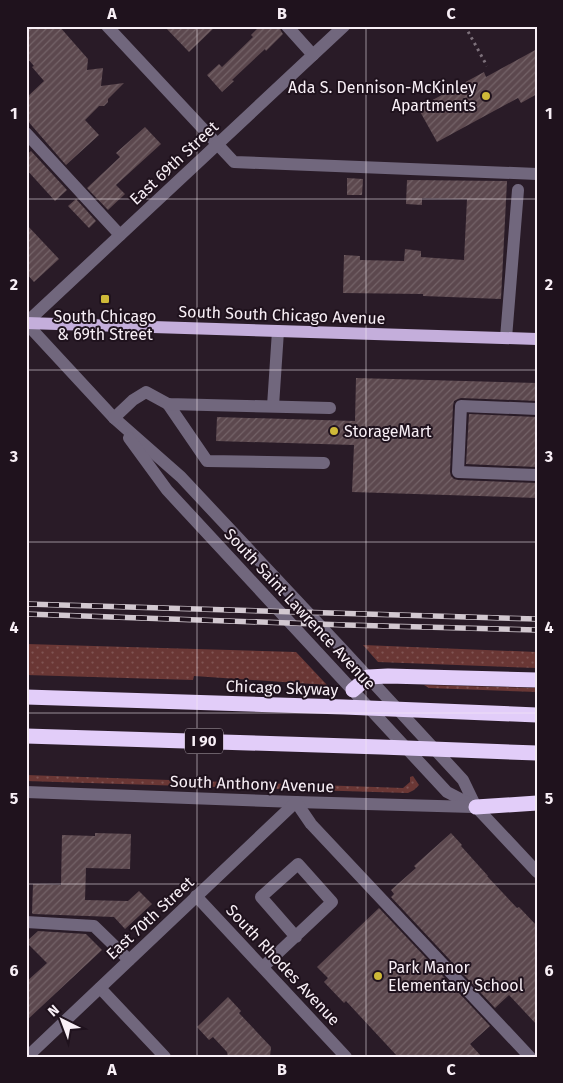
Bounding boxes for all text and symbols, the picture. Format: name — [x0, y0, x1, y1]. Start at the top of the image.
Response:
text: A — [106, 4, 117, 23]
text: B — [277, 4, 287, 23]
text: C — [446, 4, 456, 23]
place label: Ada S. Dennison-McKinley Apartments — [288, 78, 476, 115]
marker: Ada S. Dennison-McKinley Apartments — [480, 90, 492, 102]
text: 1 — [10, 104, 18, 123]
text: 1 — [545, 104, 553, 123]
street label: East 69th Street — [126, 117, 222, 209]
text: 2 — [10, 275, 18, 294]
text: 2 — [545, 275, 553, 294]
marker: South Chicago & 69th Street — [99, 293, 111, 305]
street label: South South Chicago Avenue — [178, 302, 386, 328]
place label: South Chicago & 69th Street — [54, 307, 156, 344]
place label: StorageMart — [344, 422, 432, 441]
marker: StorageMart — [328, 425, 340, 437]
text: 3 — [9, 447, 18, 466]
text: 3 — [544, 447, 553, 466]
street label: South Saint Lawrence Avenue — [220, 525, 380, 693]
text: 4 — [9, 618, 19, 637]
text: 4 — [544, 618, 554, 637]
street label: Chicago Skyway — [225, 677, 339, 699]
road number: I 90 — [185, 728, 223, 754]
street label: South Anthony Avenue — [170, 772, 334, 796]
text: 5 — [10, 789, 19, 808]
text: 5 — [545, 789, 554, 808]
street label: East 70th Street — [102, 872, 198, 963]
street label: South Rhodes Avenue — [222, 901, 344, 1029]
place label: Park Manor Elementary School — [388, 958, 524, 995]
text: 6 — [9, 961, 19, 980]
text: 6 — [544, 961, 554, 980]
marker: Park Manor Elementary School — [372, 970, 384, 982]
north arrow — [38, 996, 88, 1046]
text: N — [44, 1001, 63, 1020]
text: A — [106, 1060, 117, 1079]
text: B — [277, 1060, 287, 1079]
text: C — [446, 1060, 456, 1079]

